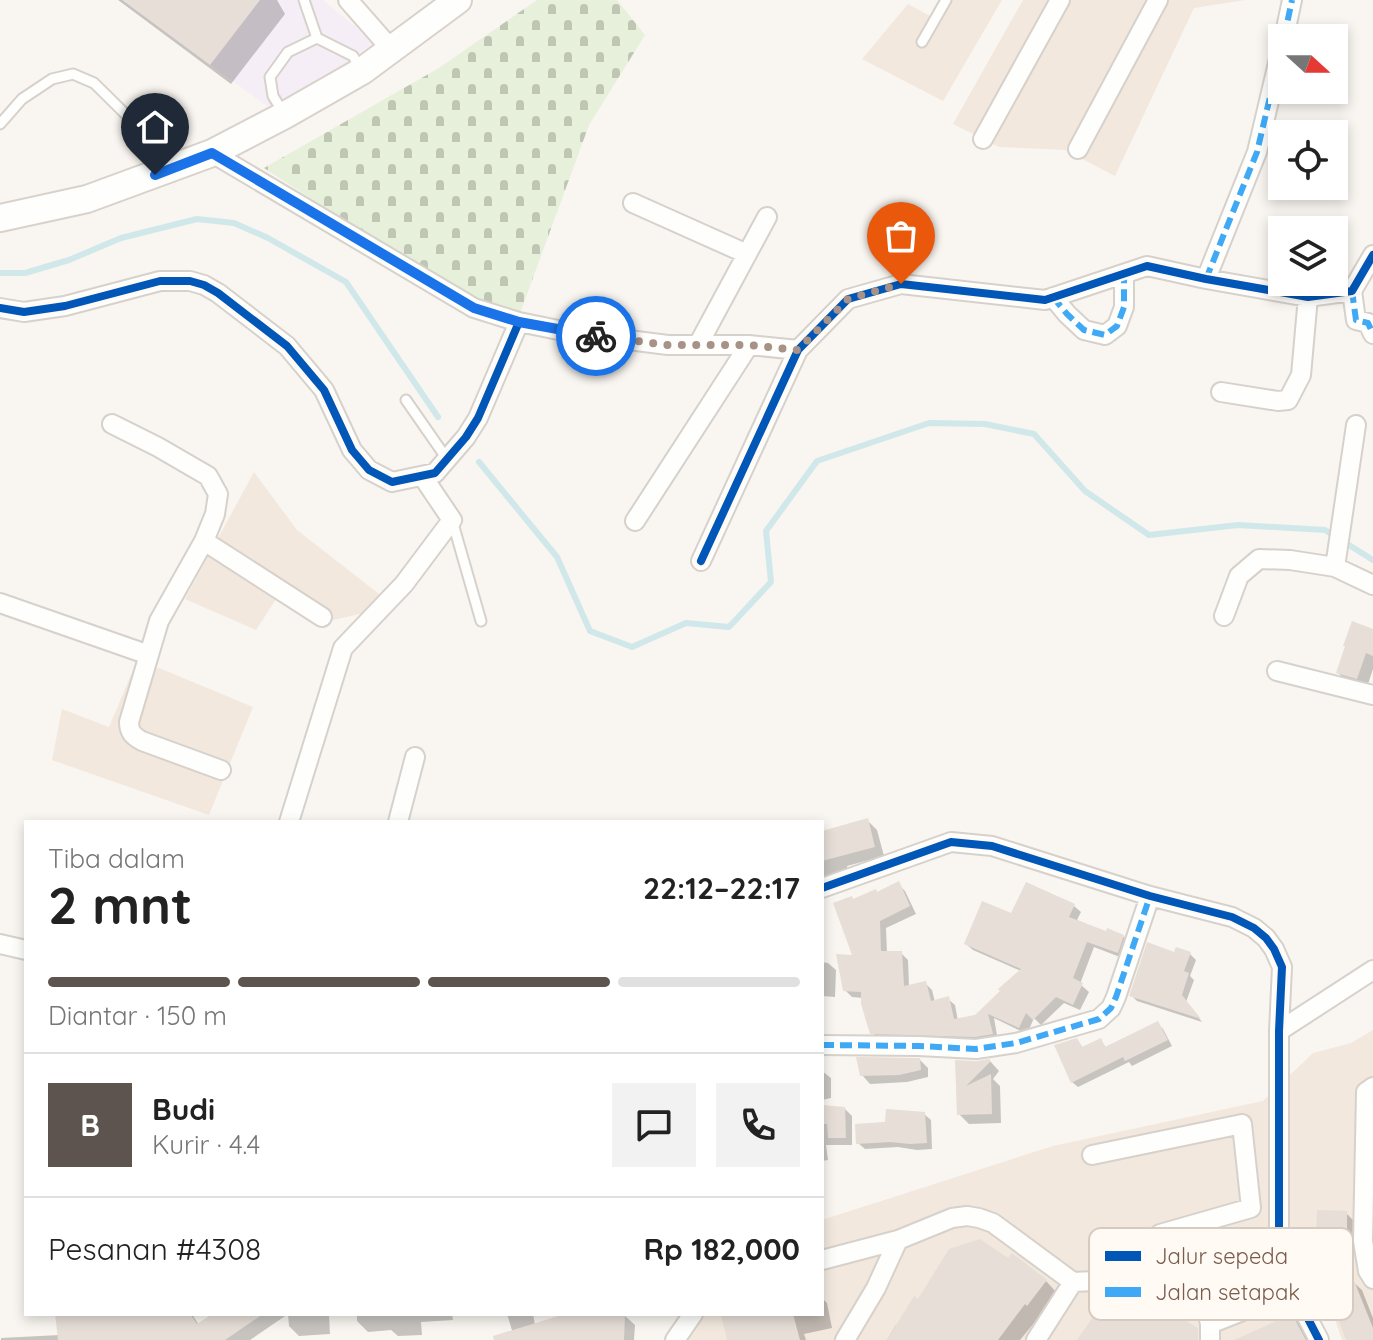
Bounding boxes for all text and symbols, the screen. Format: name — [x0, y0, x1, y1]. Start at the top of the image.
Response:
north arrow — [1268, 24, 1348, 104]
map controls — [1268, 24, 1348, 296]
pin — [121, 93, 189, 175]
icon: home — [133, 105, 177, 149]
button: locate — [1268, 120, 1348, 200]
pin — [867, 202, 935, 284]
icon: bag — [879, 214, 923, 258]
button: layers — [1268, 216, 1348, 296]
courier — [556, 296, 636, 376]
icon: bike — [574, 314, 618, 358]
text: Tiba dalam — [48, 842, 185, 875]
text: 22:12–22:17 — [643, 869, 800, 907]
text: 2 mnt — [48, 872, 192, 937]
text: Diantar · 150 m — [48, 999, 227, 1032]
button: chat — [612, 1083, 696, 1167]
button: phone — [716, 1083, 800, 1167]
text: Budi — [152, 1090, 215, 1128]
text: B — [80, 1106, 100, 1144]
text: Kurir · 4.4 — [152, 1128, 260, 1161]
legend — [1089, 1228, 1353, 1320]
text: Pesanan #4308 — [48, 1230, 261, 1268]
text: Rp 182,000 — [643, 1230, 800, 1268]
text: Jalur sepeda — [1155, 1242, 1288, 1270]
text: Jalan setapak — [1155, 1278, 1300, 1306]

